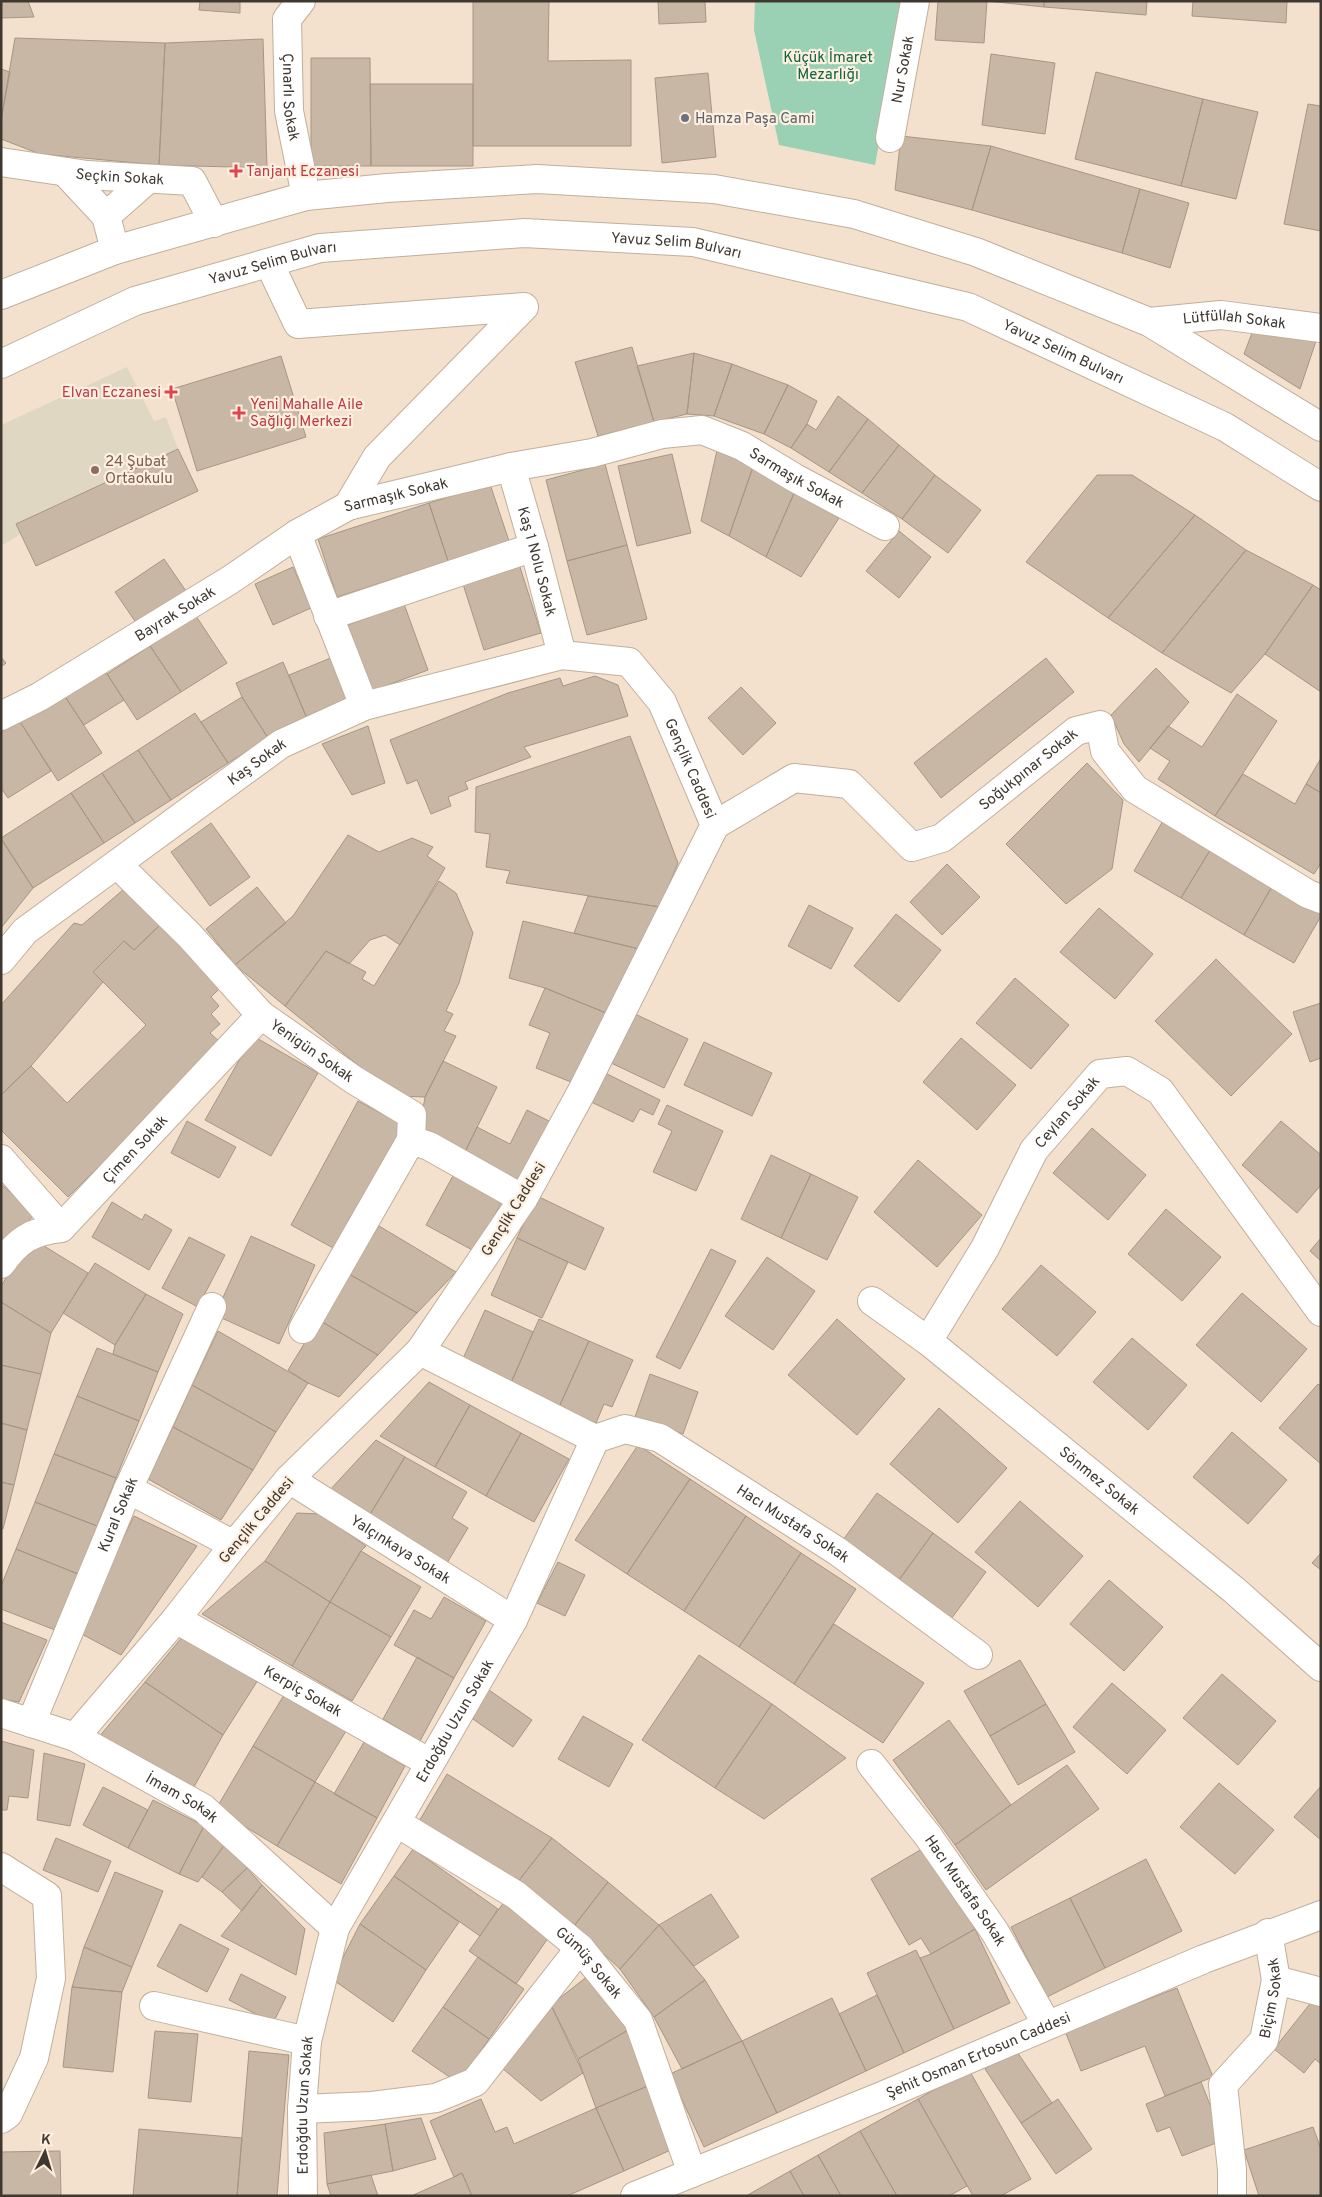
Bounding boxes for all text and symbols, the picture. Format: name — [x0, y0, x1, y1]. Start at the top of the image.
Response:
street label: Nur Sokak — [888, 34, 920, 105]
park label: Küçük İmaret Mezarlığı — [783, 48, 873, 85]
street label: Çınarlı Sokak — [277, 53, 303, 143]
place label: Hamza Paşa Cami — [695, 110, 814, 129]
marker: Hamza Paşa Cami — [679, 112, 691, 124]
place label: Tanjant Eczanesi — [246, 163, 359, 182]
street label: Seçkin Sokak — [74, 165, 165, 190]
marker: Tanjant Eczanesi — [230, 165, 242, 177]
street label: Yavuz Selim Bulvarı — [610, 230, 743, 264]
street label: Yavuz Selim Bulvarı — [207, 239, 337, 290]
street label: Lütfüllah Sokak — [1182, 307, 1287, 334]
street label: Yavuz Selim Bulvarı — [999, 316, 1126, 389]
place label: Elvan Eczanesi — [62, 384, 161, 403]
marker: Elvan Eczanesi — [165, 386, 177, 398]
place label: Yeni Mahalle Aile Sağlığı Merkezi — [250, 396, 363, 432]
marker: Yeni Mahalle Aile Sağlığı Merkezi — [232, 406, 246, 420]
street label: Sarmaşık Sokak — [745, 444, 847, 513]
place label: 24 Şubat Ortaokulu — [105, 453, 173, 489]
marker: 24 Şubat Ortaokulu — [89, 464, 101, 476]
street label: Sarmaşık Sokak — [342, 474, 450, 518]
street label: Kaş 1 Nolu Sokak — [512, 505, 560, 619]
street label: Bayrak Sokak — [132, 583, 220, 647]
street label: Gençlik Caddesi — [659, 716, 719, 822]
street label: Soğukpınar Sokak — [976, 725, 1082, 816]
street label: Kaş Sokak — [225, 735, 290, 791]
street label: Yenigün Sokak — [266, 1016, 357, 1088]
street label: Ceylan Sokak — [1031, 1073, 1105, 1153]
street label: Çimen Sokak — [99, 1112, 173, 1188]
street label: Gençlik Caddesi — [478, 1159, 551, 1260]
street label: Sönmez Sokak — [1054, 1443, 1143, 1520]
street label: Kural Sokak — [95, 1474, 143, 1555]
street label: Gençlik Caddesi — [215, 1474, 299, 1568]
street label: Hacı Mustafa Sokak — [732, 1481, 853, 1568]
street label: Yalçınkaya Sokak — [346, 1512, 454, 1589]
street label: Erdoğdu Uzun Sokak — [413, 1656, 499, 1787]
street label: Kerpiç Sokak — [260, 1662, 345, 1722]
street label: İmam Sokak — [142, 1769, 222, 1828]
street label: Hacı Mustafa Sokak — [919, 1832, 1009, 1950]
street label: Gümüş Sokak — [551, 1924, 625, 2003]
street label: Biçim Sokak — [1257, 1956, 1287, 2040]
street label: Şehit Osman Ertosun Caddesi — [884, 2009, 1074, 2104]
street label: Erdoğdu Uzun Sokak — [294, 2034, 319, 2175]
north arrow — [20, 2127, 70, 2177]
text: K — [40, 2132, 52, 2149]

